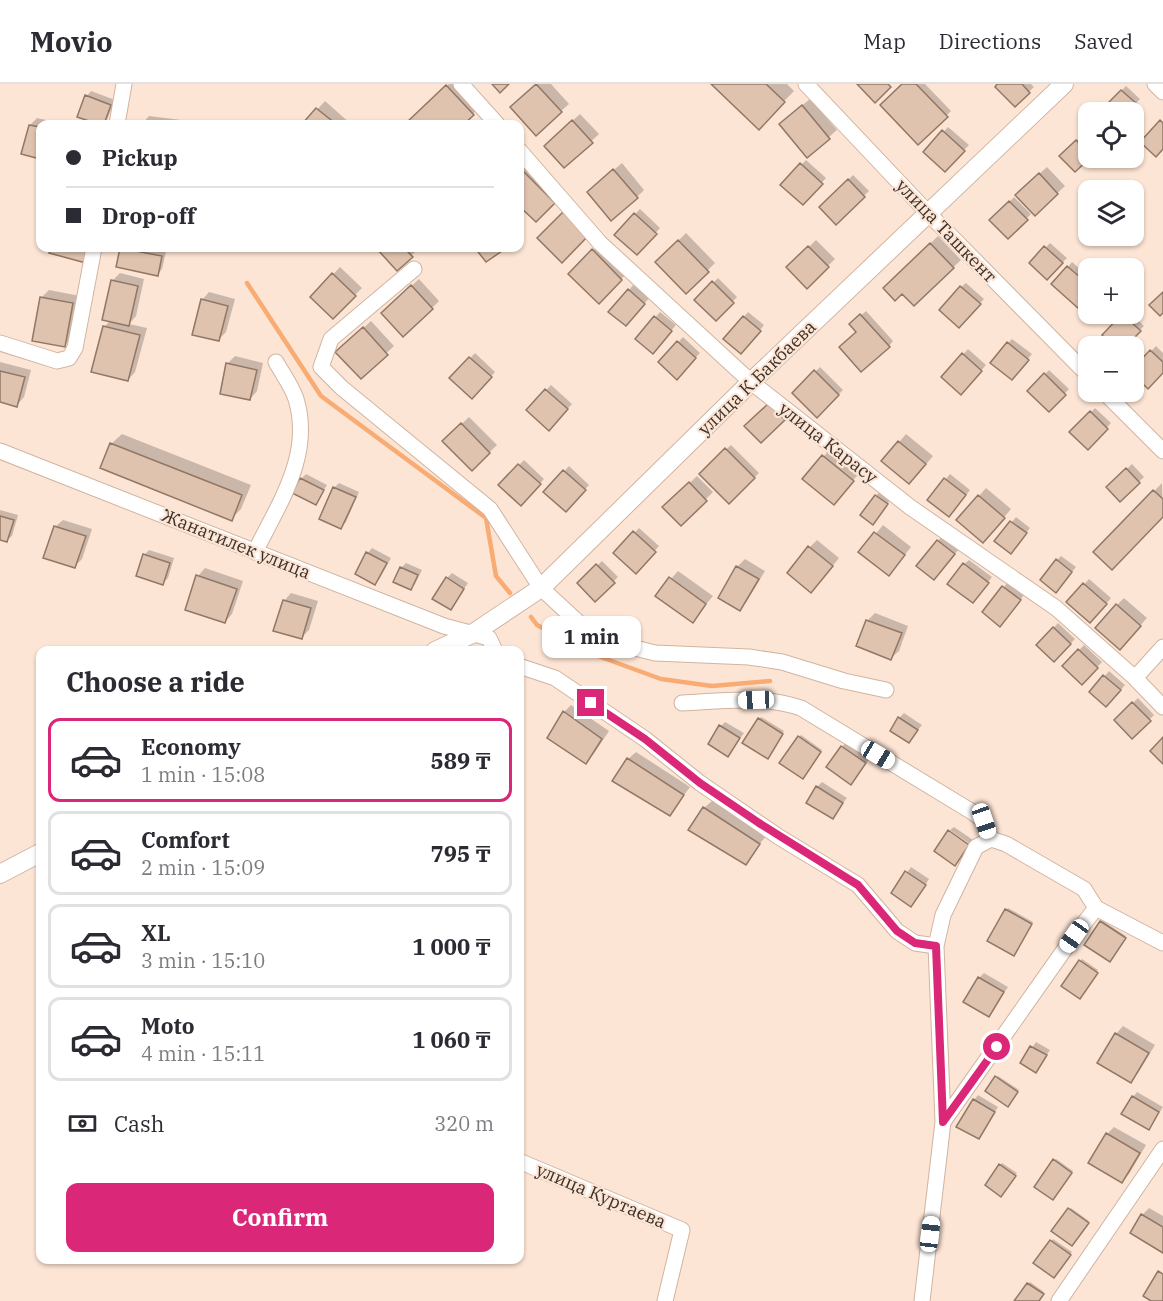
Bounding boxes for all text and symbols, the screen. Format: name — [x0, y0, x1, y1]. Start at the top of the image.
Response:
text: Movio — [30, 23, 112, 60]
text: Map — [863, 27, 906, 55]
text: Directions — [939, 27, 1041, 55]
text: Saved — [1074, 27, 1133, 55]
map controls — [1078, 102, 1144, 402]
button: locate — [1078, 102, 1144, 168]
text: Pickup — [102, 143, 178, 172]
street label: улица Ташкент — [891, 174, 1002, 287]
button: layers — [1078, 180, 1144, 246]
text: Drop-off — [102, 201, 196, 230]
button: + — [1078, 258, 1144, 324]
street label: улица К.Бакбаева — [693, 315, 821, 440]
button: − — [1078, 336, 1144, 402]
street label: улица Карасу — [774, 397, 883, 489]
street label: Жанатилек улица — [158, 503, 314, 584]
callout: 1 min — [542, 616, 640, 658]
text: 1 min — [564, 623, 620, 650]
text: Choose a ride — [66, 664, 245, 699]
route end — [577, 689, 604, 716]
car — [738, 690, 774, 710]
text: Economy — [141, 732, 241, 761]
icon: car — [69, 733, 123, 787]
car — [858, 738, 898, 772]
text: 589 ₸ — [430, 746, 491, 775]
text: 1 min · 15:08 — [141, 761, 265, 788]
car — [970, 801, 998, 841]
text: Comfort — [141, 825, 230, 854]
icon: car — [69, 826, 123, 880]
text: 795 ₸ — [430, 839, 491, 868]
text: 2 min · 15:09 — [141, 854, 265, 881]
car — [1056, 916, 1092, 956]
text: XL — [141, 918, 171, 947]
icon: car — [69, 919, 123, 973]
text: 1 000 ₸ — [412, 932, 491, 961]
text: 3 min · 15:10 — [141, 947, 265, 974]
text: Moto — [141, 1011, 195, 1040]
icon: car — [69, 1012, 123, 1066]
text: 1 060 ₸ — [412, 1025, 491, 1054]
route start — [983, 1033, 1010, 1060]
text: 4 min · 15:11 — [141, 1040, 265, 1067]
icon: cash — [66, 1107, 99, 1140]
text: Cash — [114, 1109, 165, 1138]
text: 320 m — [434, 1110, 494, 1137]
street label: улица Куртаева — [533, 1158, 670, 1233]
button: Confirm — [66, 1183, 494, 1252]
car — [919, 1215, 941, 1253]

